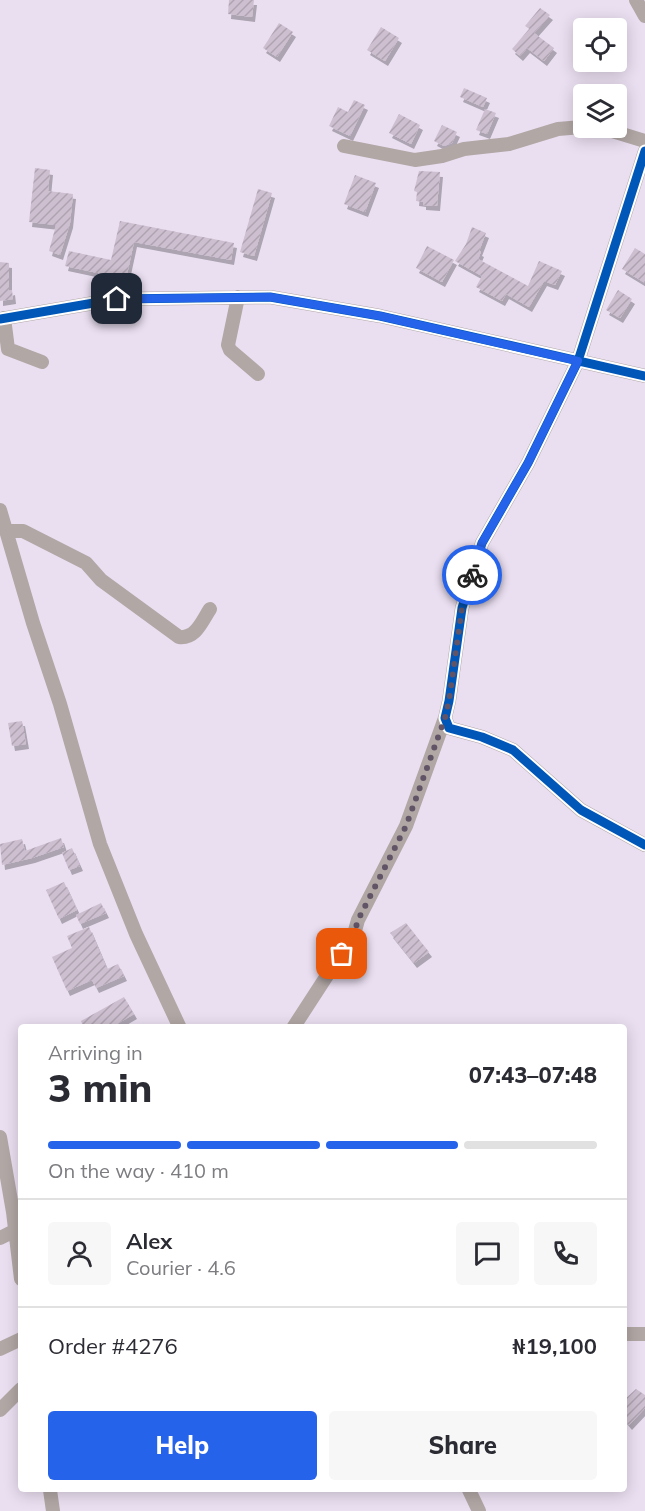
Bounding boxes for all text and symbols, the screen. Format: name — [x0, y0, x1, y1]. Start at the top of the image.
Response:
map controls — [573, 18, 627, 138]
button: locate — [573, 18, 627, 72]
button: layers — [573, 84, 627, 138]
pin — [91, 273, 142, 324]
icon: home — [100, 282, 133, 315]
courier — [442, 545, 502, 605]
icon: bike — [456, 559, 489, 592]
pin — [316, 928, 367, 979]
icon: bag — [325, 937, 358, 970]
text: Arriving in — [48, 1040, 143, 1065]
text: 07:43–07:48 — [469, 1061, 597, 1089]
text: 3 min — [48, 1063, 153, 1112]
text: On the way · 410 m — [48, 1158, 229, 1183]
button: person — [48, 1222, 111, 1285]
button: chat — [456, 1222, 519, 1285]
button: phone — [534, 1222, 597, 1285]
text: Alex — [126, 1227, 172, 1255]
text: Courier · 4.6 — [126, 1255, 236, 1280]
text: Order #4276 — [48, 1332, 178, 1360]
text: ₦19,100 — [512, 1332, 597, 1360]
button: Help — [48, 1411, 317, 1480]
button: Share — [329, 1411, 597, 1480]

